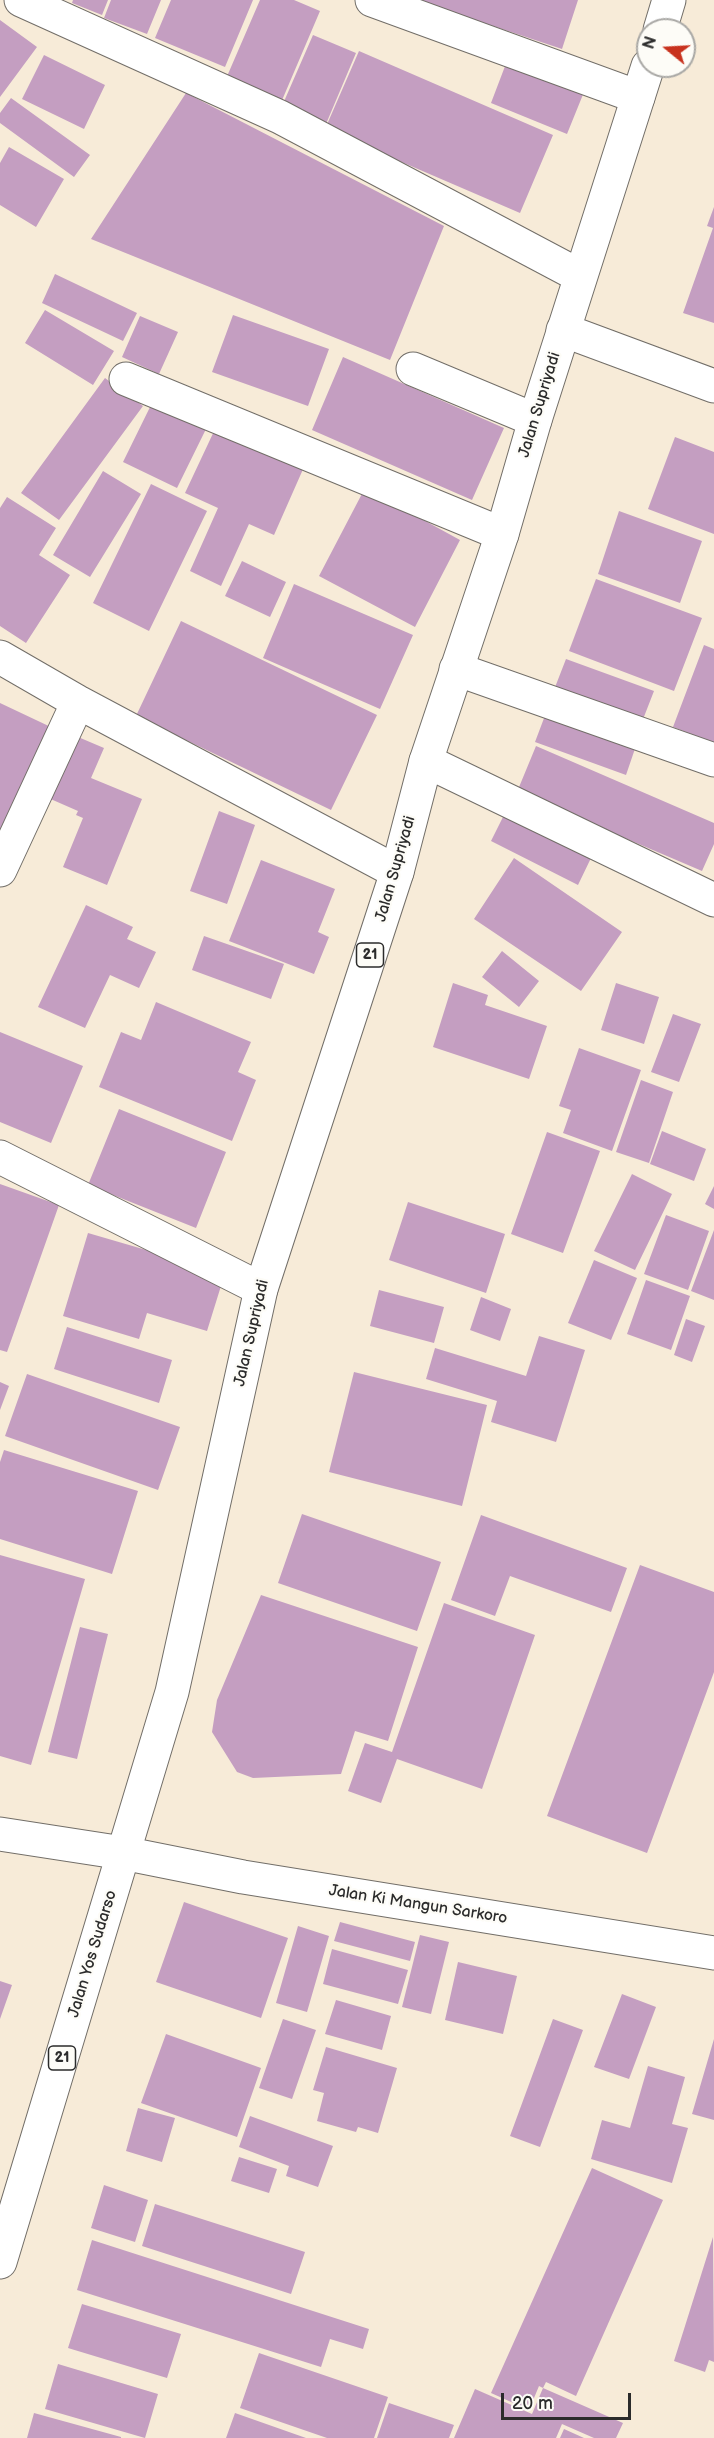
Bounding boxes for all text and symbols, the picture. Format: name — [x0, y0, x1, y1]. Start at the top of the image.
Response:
north arrow — [636, 18, 696, 78]
text: N — [639, 34, 661, 52]
street label: Jalan Supriyadi — [515, 350, 565, 460]
street label: Jalan Supriyadi — [372, 814, 420, 924]
road number: 21 — [356, 943, 384, 967]
street label: Jalan Supriyadi — [230, 1278, 274, 1388]
street label: Jalan Ki Mangun Sarkoro — [327, 1881, 509, 1929]
street label: Jalan Yos Sudarso — [65, 1888, 121, 2020]
road number: 21 — [48, 2046, 76, 2070]
scale bar — [504, 2381, 634, 2419]
text: 20 m — [512, 2393, 553, 2414]

